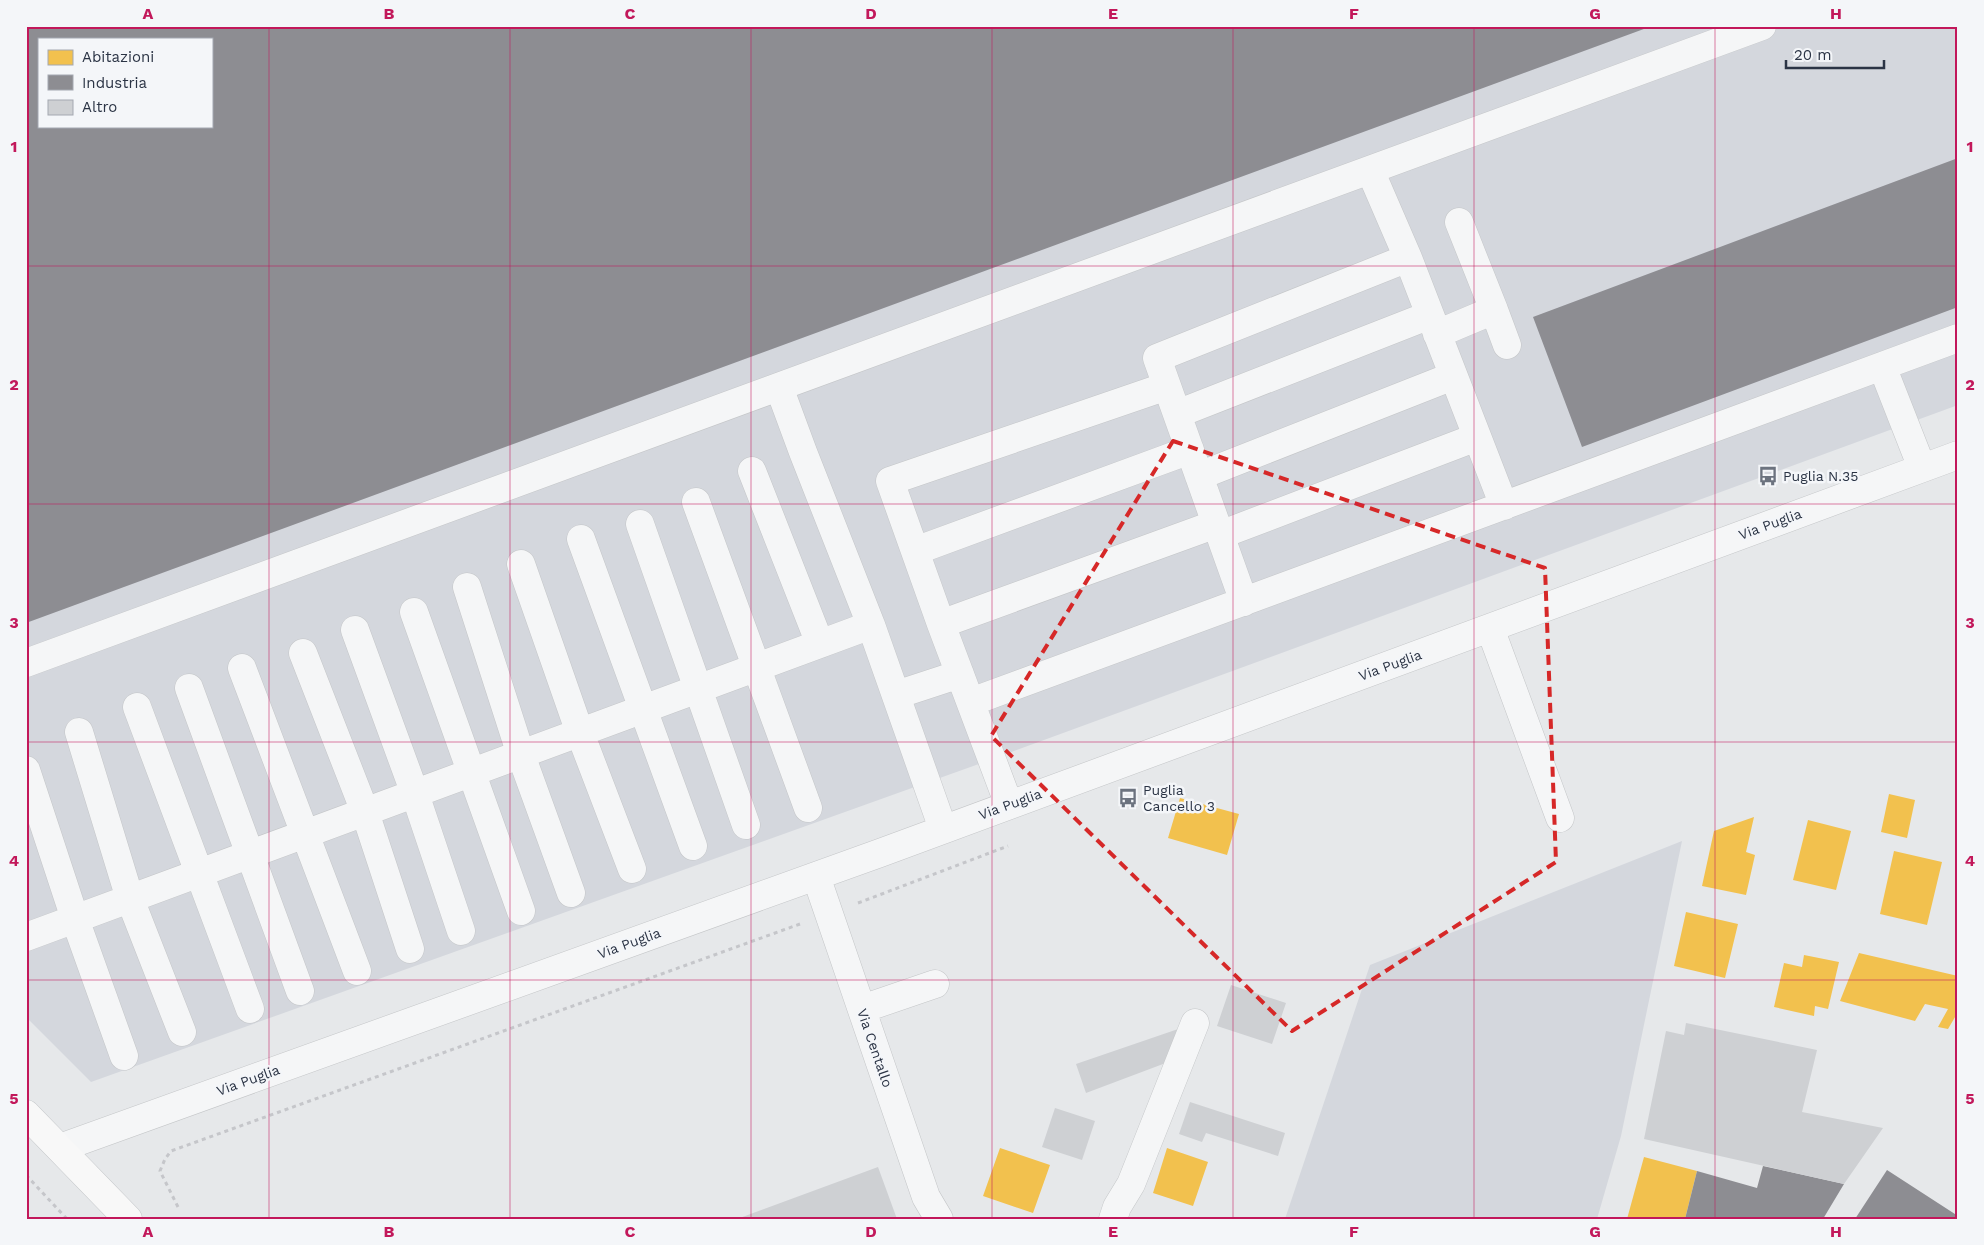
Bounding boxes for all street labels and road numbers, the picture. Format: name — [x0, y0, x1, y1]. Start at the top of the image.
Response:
street label: Via Puglia — [1736, 505, 1804, 543]
street label: Via Puglia — [1356, 646, 1424, 684]
street label: Via Puglia — [976, 785, 1044, 823]
street label: Via Puglia — [595, 924, 663, 962]
street label: Via Centallo — [854, 1007, 896, 1089]
street label: Via Puglia — [214, 1061, 282, 1099]

